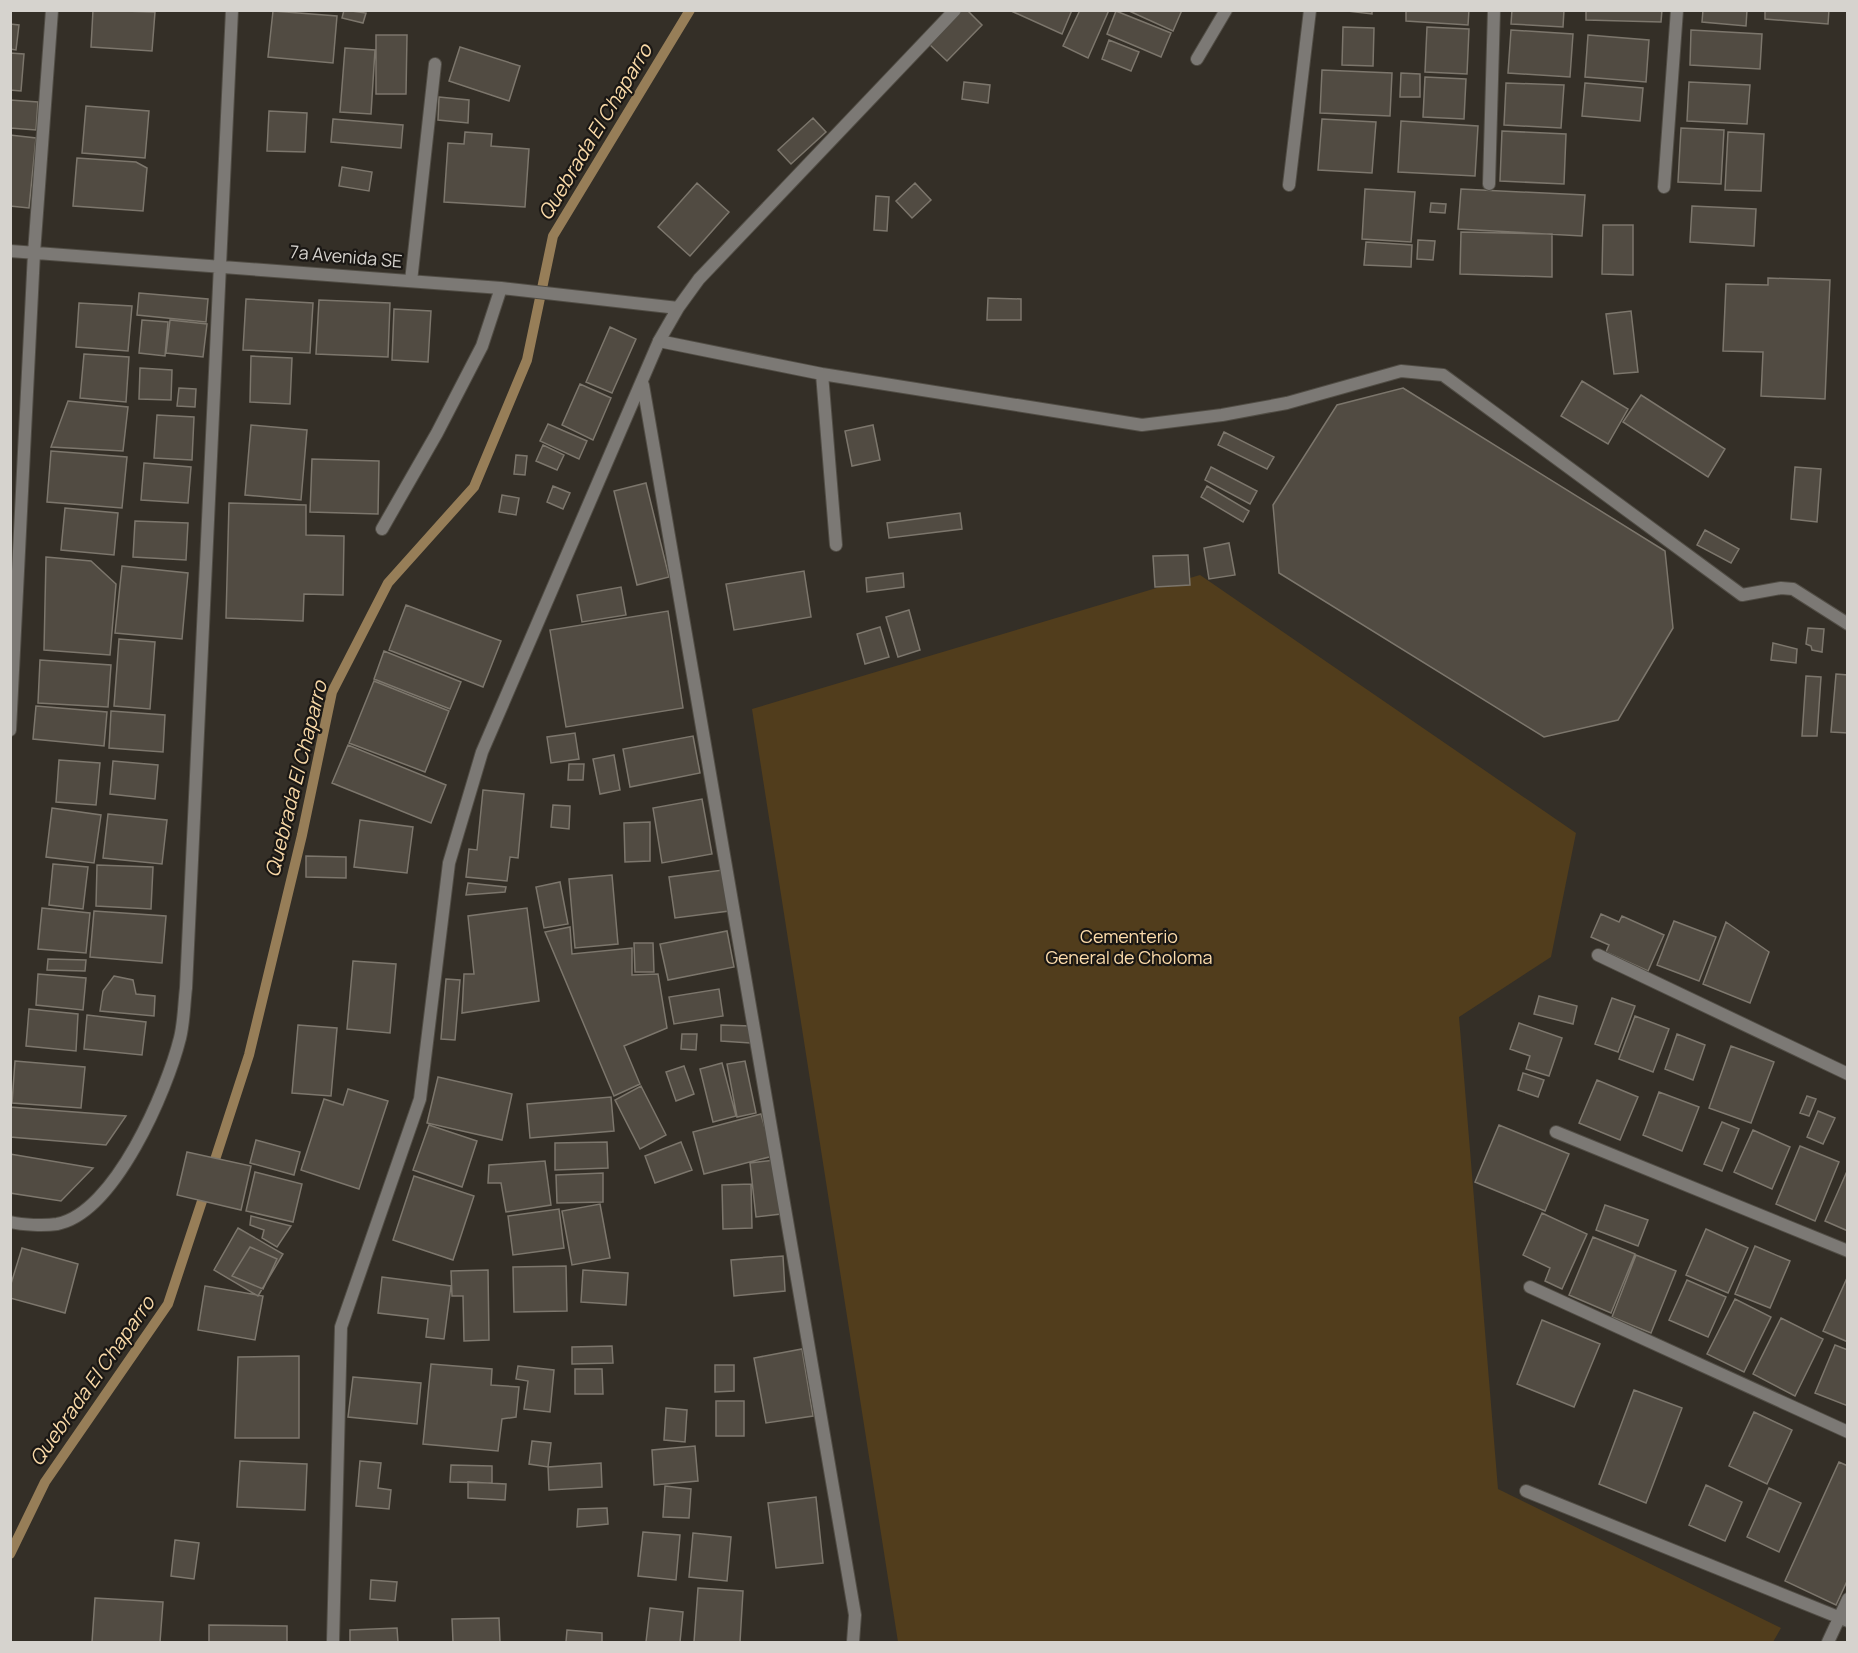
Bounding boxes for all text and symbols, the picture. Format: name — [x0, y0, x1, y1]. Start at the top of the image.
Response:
water label: Quebrada El Chaparro — [531, 38, 659, 225]
street label: 7a Avenida SE — [289, 239, 403, 273]
water label: Quebrada El Chaparro — [258, 677, 333, 880]
park label: Cementerio General de Choloma — [1045, 924, 1213, 969]
water label: Quebrada El Chaparro — [23, 1290, 161, 1471]

